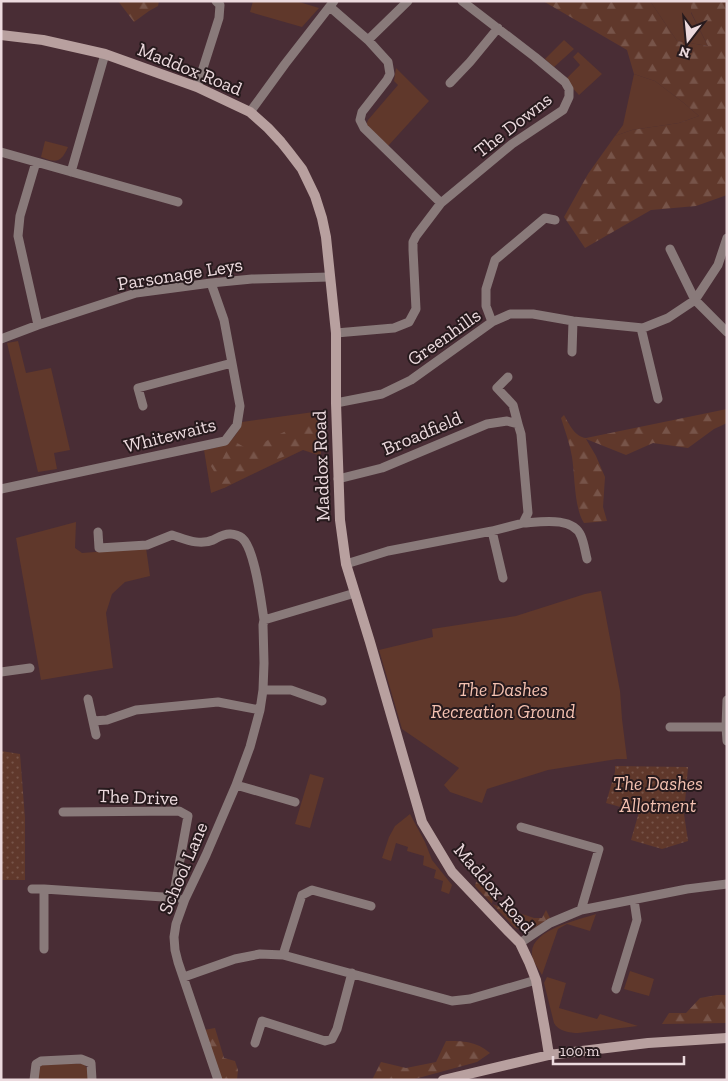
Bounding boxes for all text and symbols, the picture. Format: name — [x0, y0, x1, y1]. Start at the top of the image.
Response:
north arrow — [663, 15, 713, 65]
street label: Maddox Road — [134, 38, 246, 101]
text: N — [677, 42, 692, 62]
street label: The Downs — [470, 87, 556, 163]
street label: Parsonage Leys — [116, 253, 244, 295]
street label: Greenhills — [403, 303, 485, 371]
street label: Broadfield — [379, 406, 466, 460]
street label: Maddox Road — [308, 410, 334, 522]
street label: Whitewaits — [122, 412, 218, 458]
park label: The Dashes Recreation Ground — [431, 678, 576, 723]
park label: The Dashes Allotment — [613, 772, 703, 817]
street label: The Drive — [97, 784, 179, 810]
street label: School Lane — [153, 818, 213, 917]
street label: Maddox Road — [449, 839, 539, 938]
scale bar — [553, 1034, 684, 1066]
text: 100 m — [560, 1042, 599, 1060]

